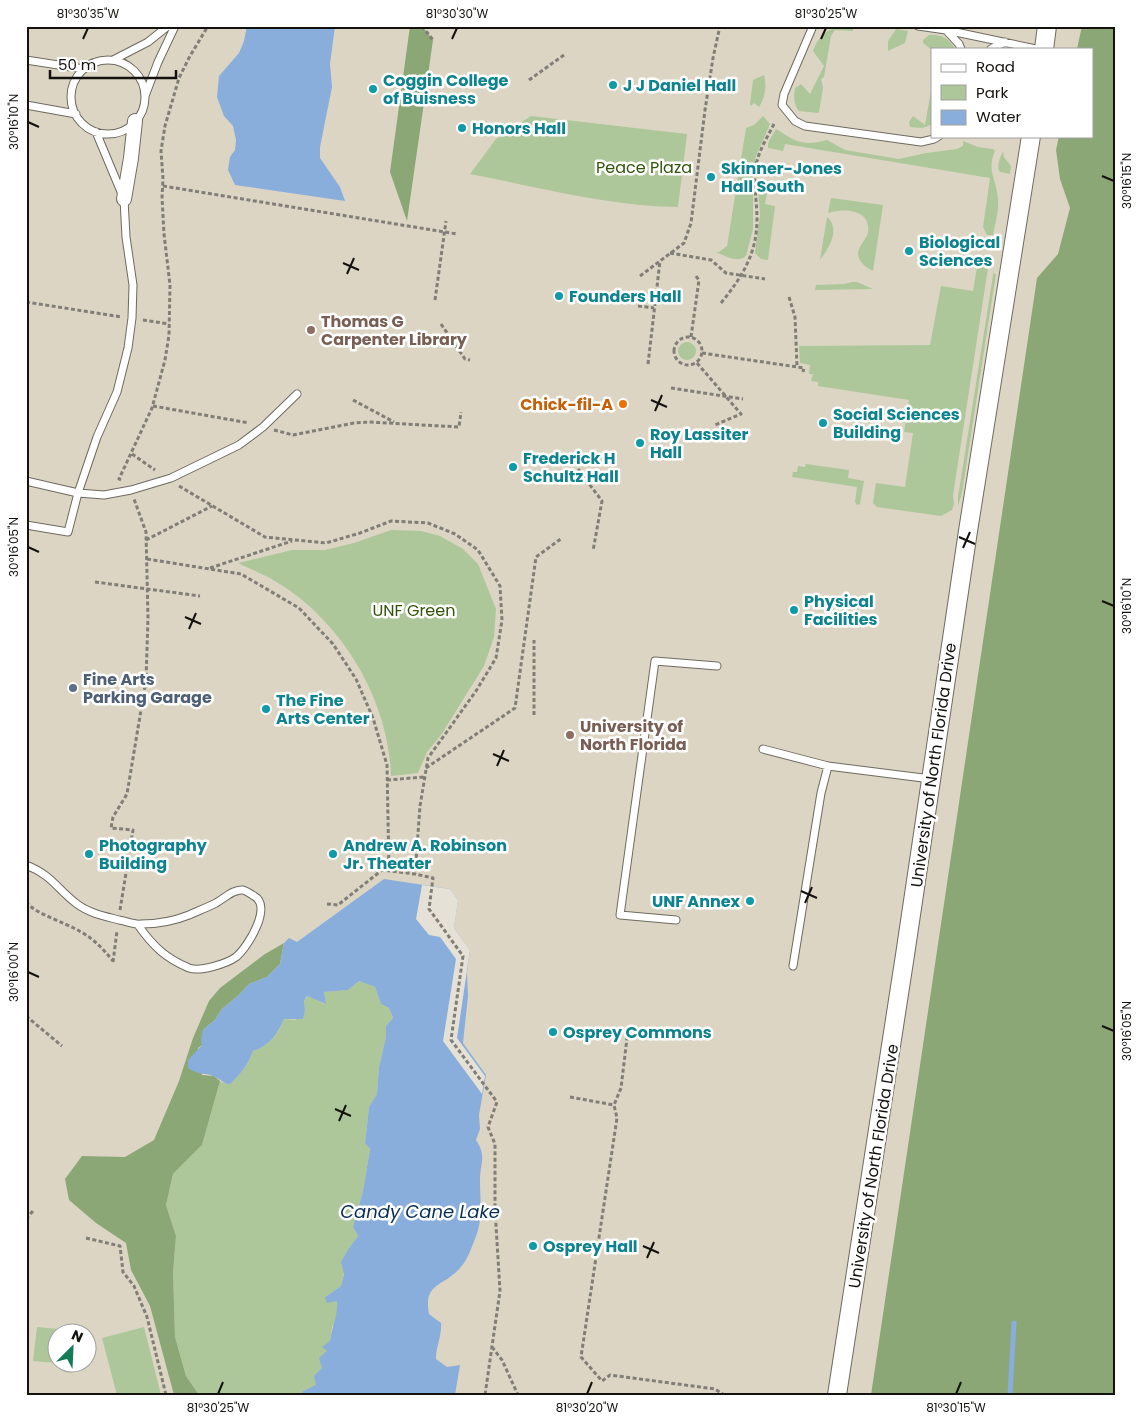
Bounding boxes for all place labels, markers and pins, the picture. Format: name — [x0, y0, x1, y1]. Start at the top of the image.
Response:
place label: Coggin College of Buisness — [383, 69, 509, 110]
place label: J J Daniel Hall — [623, 74, 736, 97]
marker: J J Daniel Hall — [607, 79, 619, 91]
marker: Coggin College of Buisness — [367, 83, 379, 95]
place label: Honors Hall — [472, 117, 566, 140]
marker: Honors Hall — [456, 122, 468, 134]
place label: Skinner-Jones Hall South — [721, 157, 842, 198]
marker: Skinner-Jones Hall South — [705, 171, 717, 183]
place label: Biological Sciences — [919, 231, 1000, 272]
marker: Biological Sciences — [903, 245, 915, 257]
place label: Founders Hall — [569, 285, 681, 308]
marker: Founders Hall — [553, 290, 565, 302]
place label: Thomas G Carpenter Library — [321, 310, 468, 351]
marker: Thomas G Carpenter Library — [305, 324, 317, 336]
place label: Chick-fil-A — [520, 393, 613, 416]
marker: Chick-fil-A — [617, 398, 629, 410]
place label: Social Sciences Building — [833, 403, 960, 444]
marker: Social Sciences Building — [817, 417, 829, 429]
place label: Roy Lassiter Hall — [650, 423, 749, 464]
marker: Roy Lassiter Hall — [634, 437, 646, 449]
place label: Frederick H Schultz Hall — [523, 447, 619, 488]
marker: Frederick H Schultz Hall — [507, 461, 519, 473]
place label: Physical Facilities — [804, 590, 878, 631]
marker: Physical Facilities — [788, 604, 800, 616]
place label: Fine Arts Parking Garage — [83, 668, 212, 709]
marker: Fine Arts Parking Garage — [67, 682, 79, 694]
place label: The Fine Arts Center — [276, 689, 370, 730]
marker: The Fine Arts Center — [260, 703, 272, 715]
place label: University of North Florida — [580, 715, 687, 756]
marker: University of North Florida — [564, 729, 576, 741]
place label: Photography Building — [99, 834, 208, 875]
place label: Andrew A. Robinson Jr. Theater — [343, 834, 507, 875]
marker: Photography Building — [83, 848, 95, 860]
marker: Andrew A. Robinson Jr. Theater — [327, 848, 339, 860]
place label: UNF Annex — [652, 890, 741, 913]
marker: UNF Annex — [744, 895, 756, 907]
place label: Osprey Commons — [563, 1021, 712, 1044]
marker: Osprey Commons — [547, 1026, 559, 1038]
place label: Osprey Hall — [543, 1235, 638, 1258]
marker: Osprey Hall — [527, 1240, 539, 1252]

